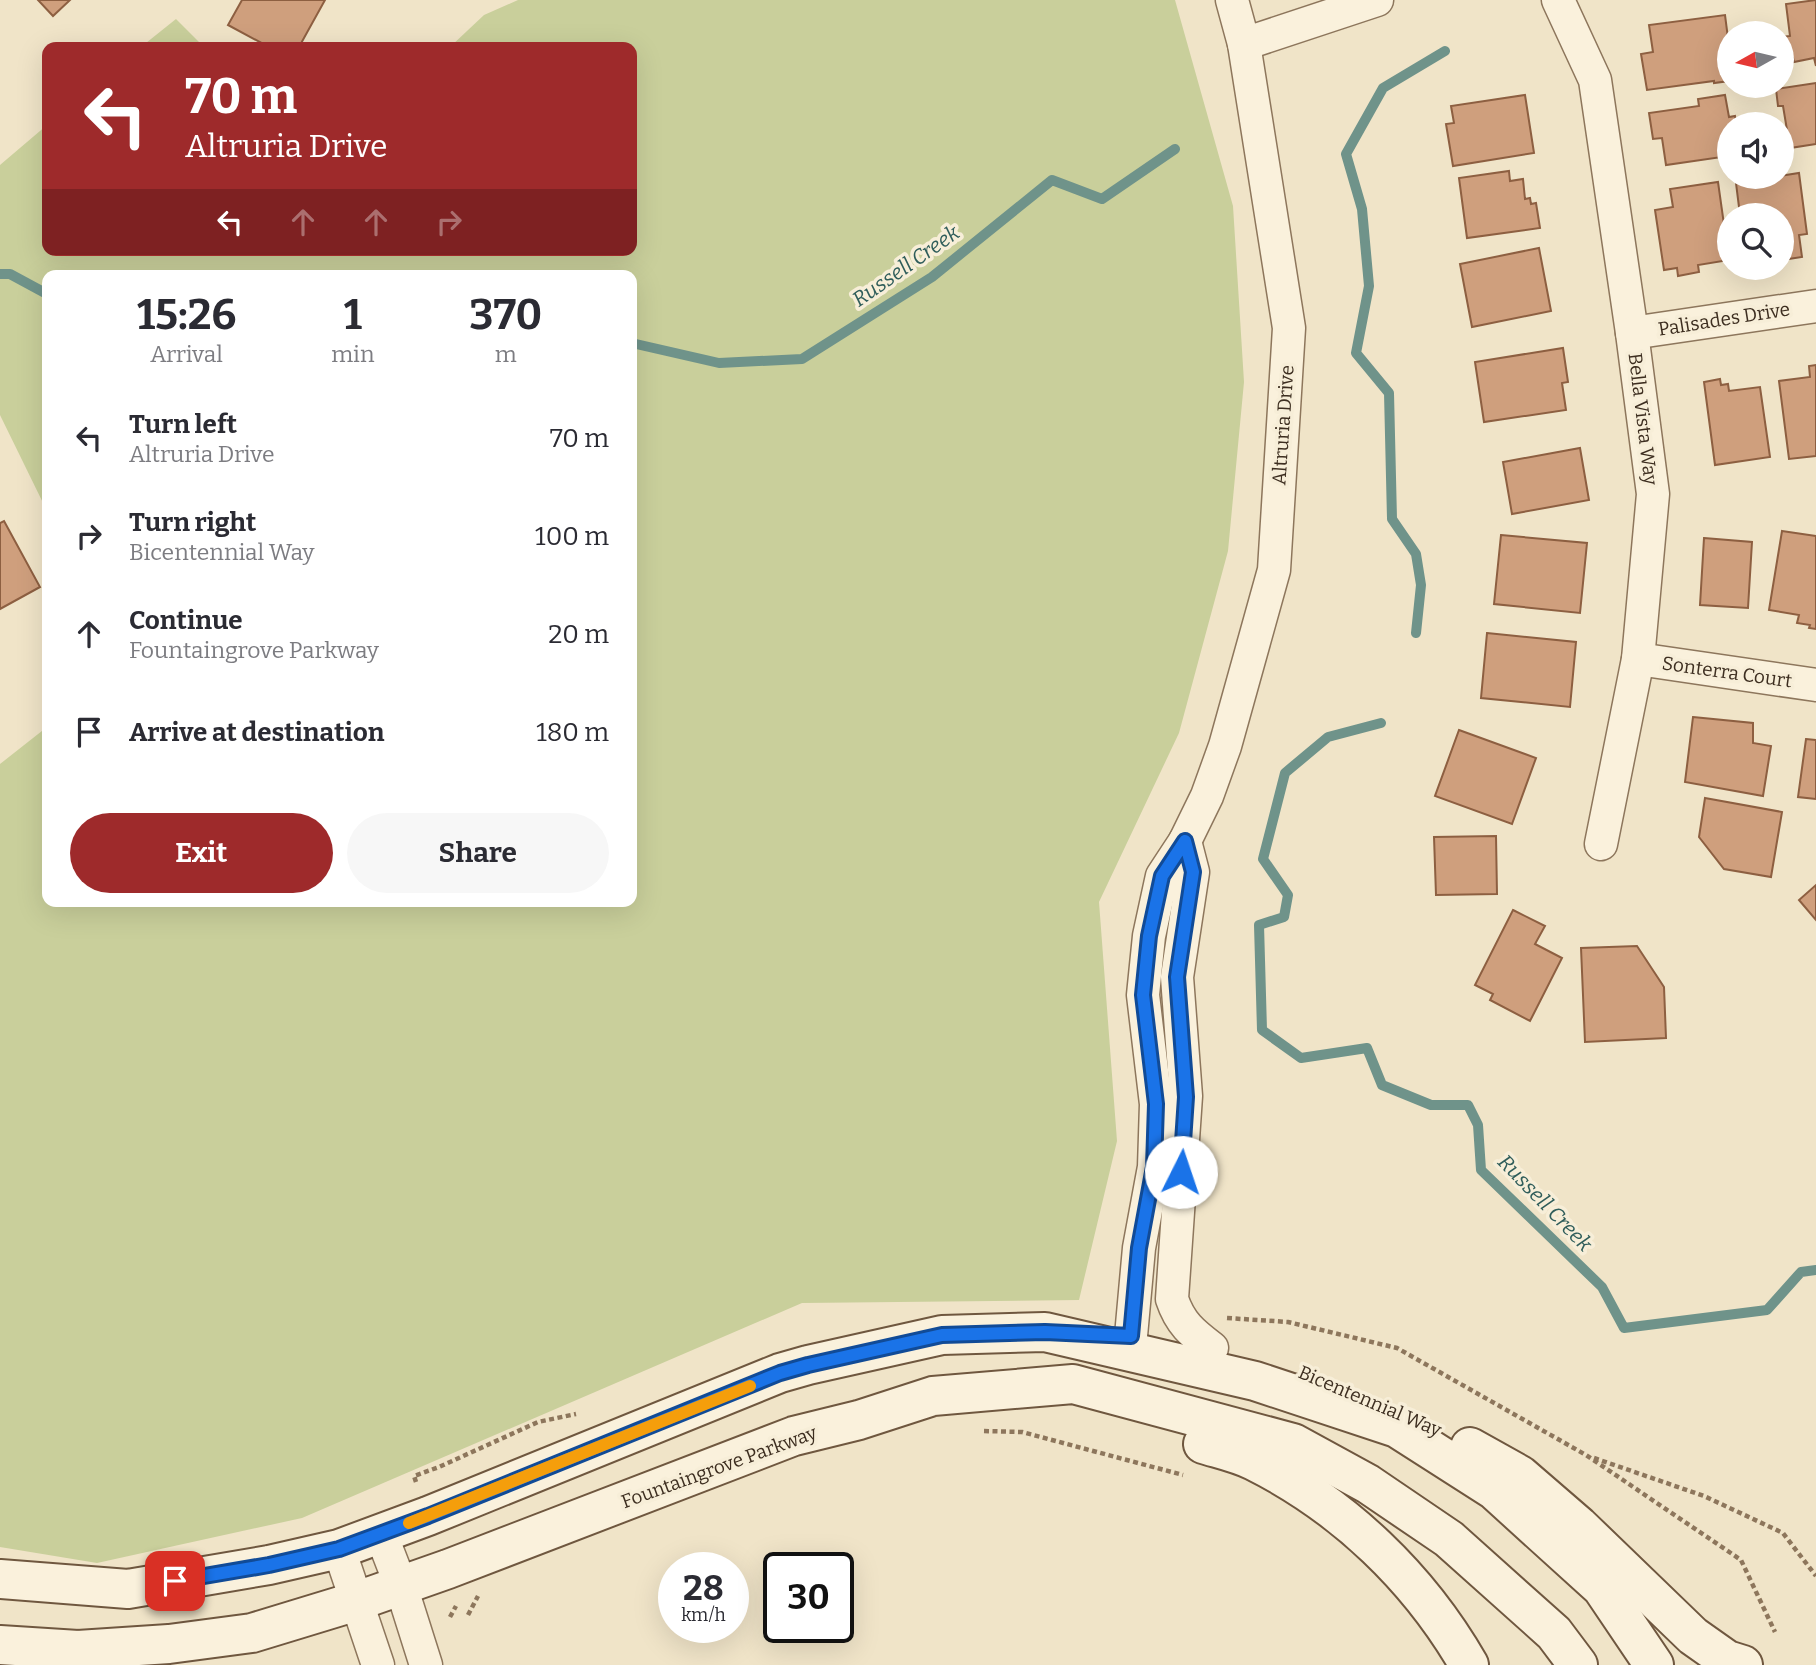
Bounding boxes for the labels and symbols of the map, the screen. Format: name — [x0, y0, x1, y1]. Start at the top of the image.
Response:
north arrow — [1717, 21, 1794, 98]
water label: Russell Creek — [847, 219, 965, 312]
street label: Palisades Drive — [1656, 297, 1792, 341]
street label: Bella Vista Way — [1623, 352, 1663, 487]
street label: Altruria Drive — [1267, 364, 1299, 486]
street label: Sonterra Court — [1661, 651, 1794, 693]
position arrow — [1144, 1135, 1218, 1209]
water label: Russell Creek — [1492, 1149, 1598, 1257]
street label: Bicentennial Way — [1295, 1360, 1446, 1442]
street label: Fountaingrove Parkway — [618, 1421, 821, 1513]
pin — [145, 1551, 205, 1611]
speed limit sign: 30 — [763, 1552, 854, 1643]

